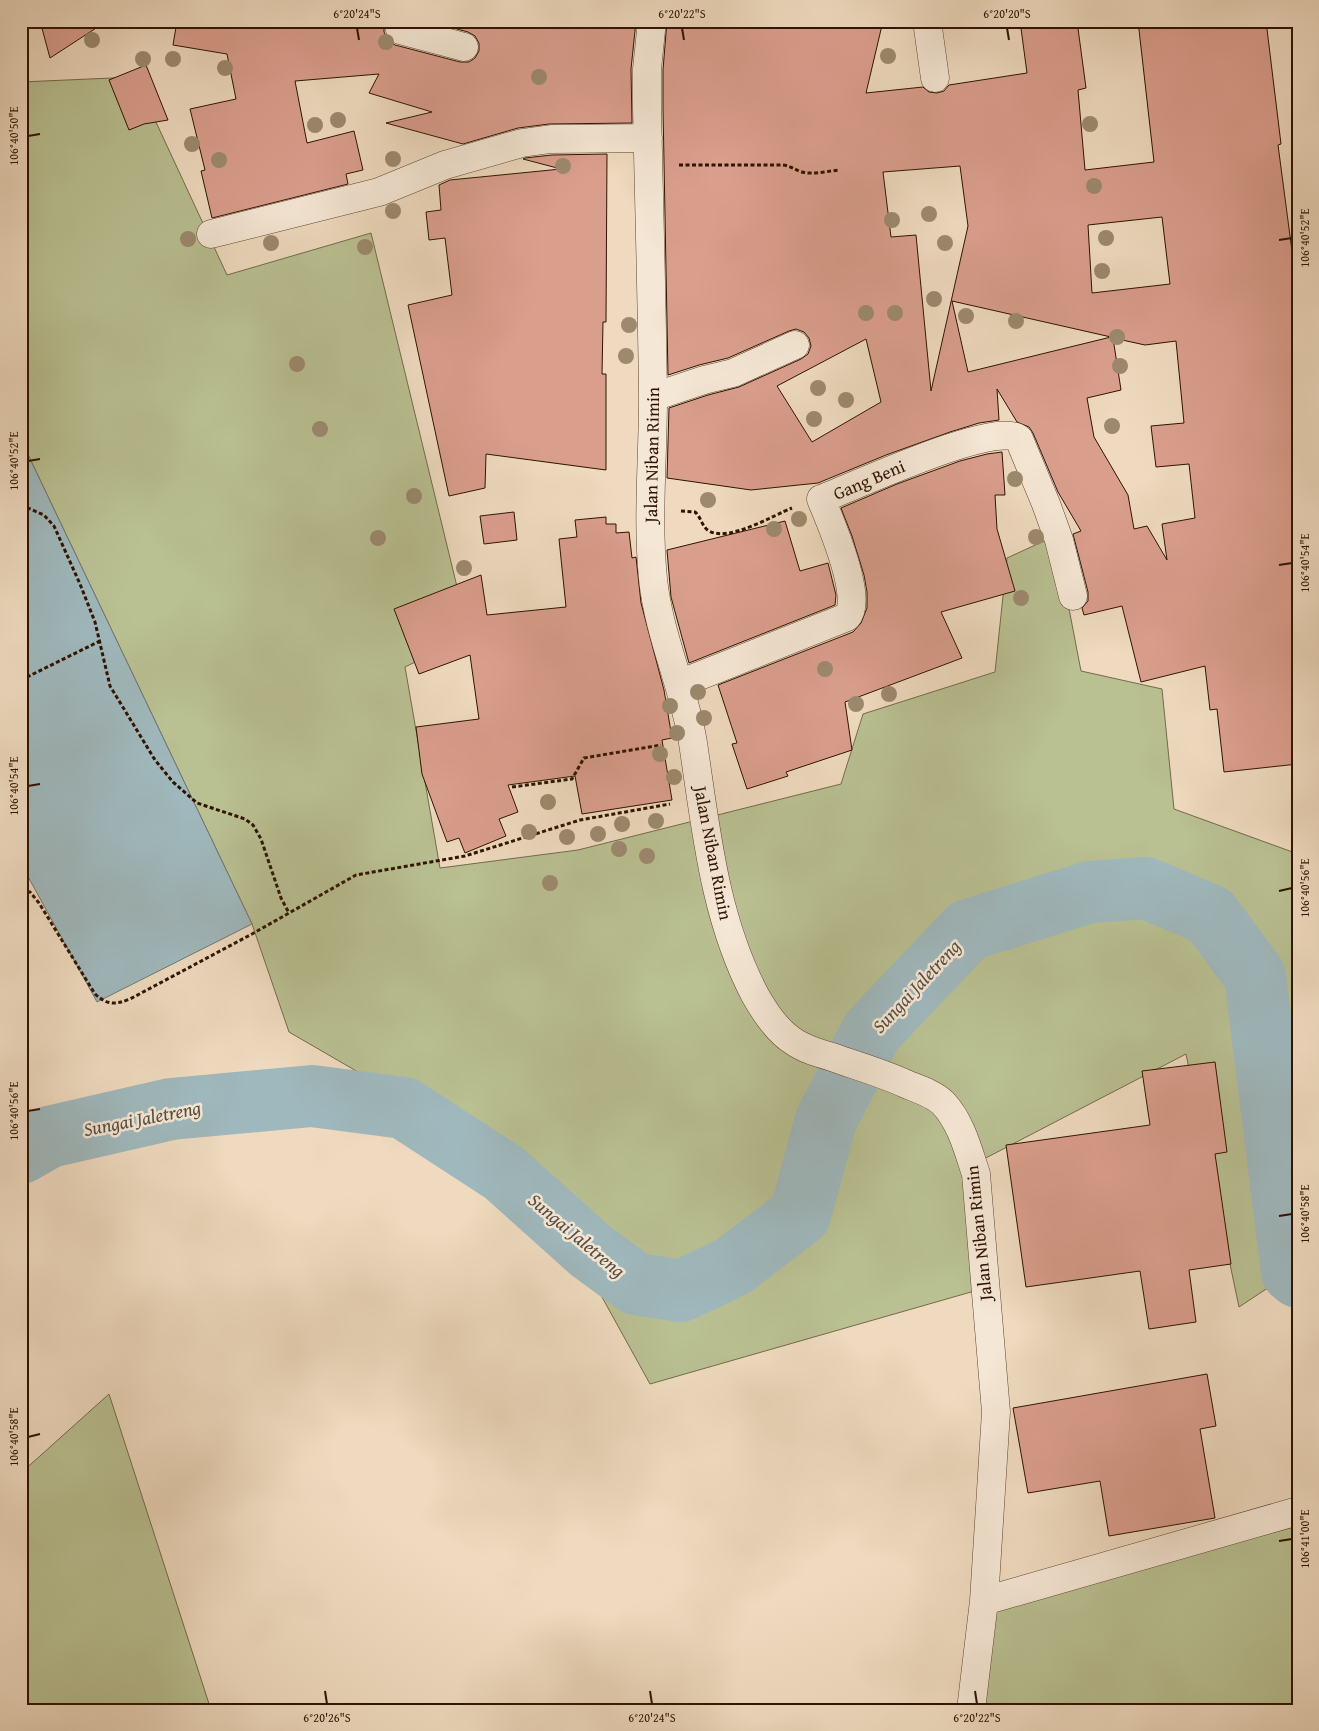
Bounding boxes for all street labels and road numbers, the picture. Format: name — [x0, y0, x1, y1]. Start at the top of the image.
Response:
street label: Jalan Niban Rimin — [637, 387, 666, 525]
street label: Gang Beni — [829, 452, 909, 507]
street label: Jalan Niban Rimin — [687, 782, 740, 922]
street label: Jalan Niban Rimin — [958, 1164, 999, 1304]

